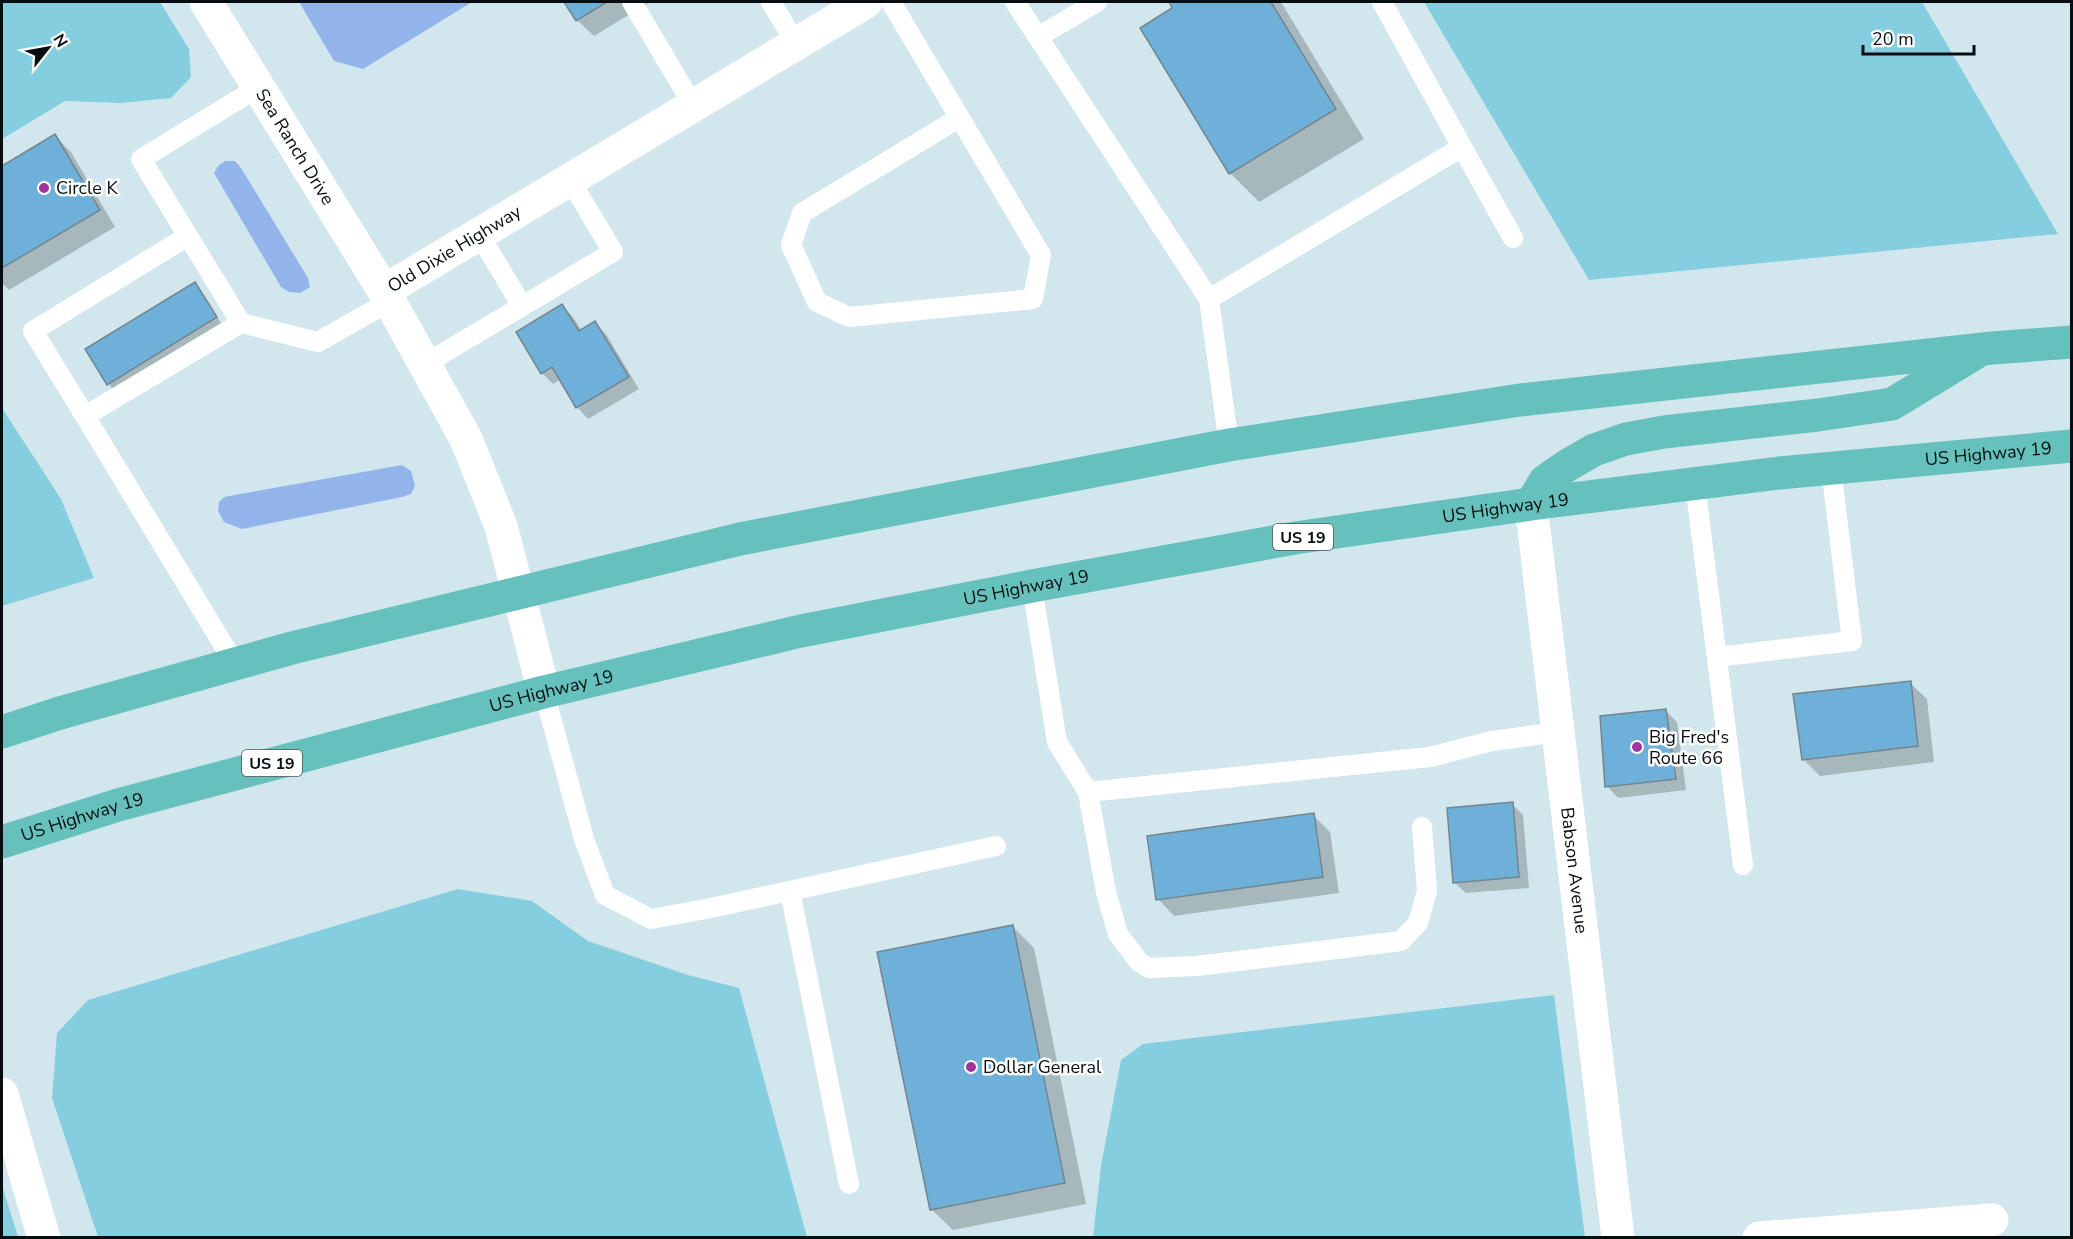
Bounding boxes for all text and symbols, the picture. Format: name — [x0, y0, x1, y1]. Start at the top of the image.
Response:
north arrow — [18, 18, 78, 78]
scale bar — [1863, 18, 1974, 56]
text: 20 m — [1872, 27, 1914, 51]
text: N — [47, 30, 73, 52]
street label: Sea Ranch Drive — [250, 84, 340, 209]
place label: Circle K — [56, 176, 118, 200]
marker: Circle K — [37, 181, 51, 195]
street label: Old Dixie Highway — [383, 199, 526, 298]
street label: US Highway 19 — [1924, 436, 2053, 471]
street label: US Highway 19 — [1441, 487, 1570, 529]
road number: US 19 — [1273, 524, 1333, 550]
street label: US Highway 19 — [961, 564, 1091, 611]
street label: US Highway 19 — [487, 664, 616, 718]
place label: Big Fred's Route 66 — [1649, 725, 1729, 770]
marker: Big Fred's Route 66 — [1630, 740, 1644, 754]
road number: US 19 — [242, 750, 302, 776]
street label: US Highway 19 — [18, 787, 146, 847]
street label: Babson Avenue — [1555, 806, 1594, 935]
place label: Dollar General — [983, 1055, 1102, 1079]
marker: Dollar General — [964, 1060, 978, 1074]

